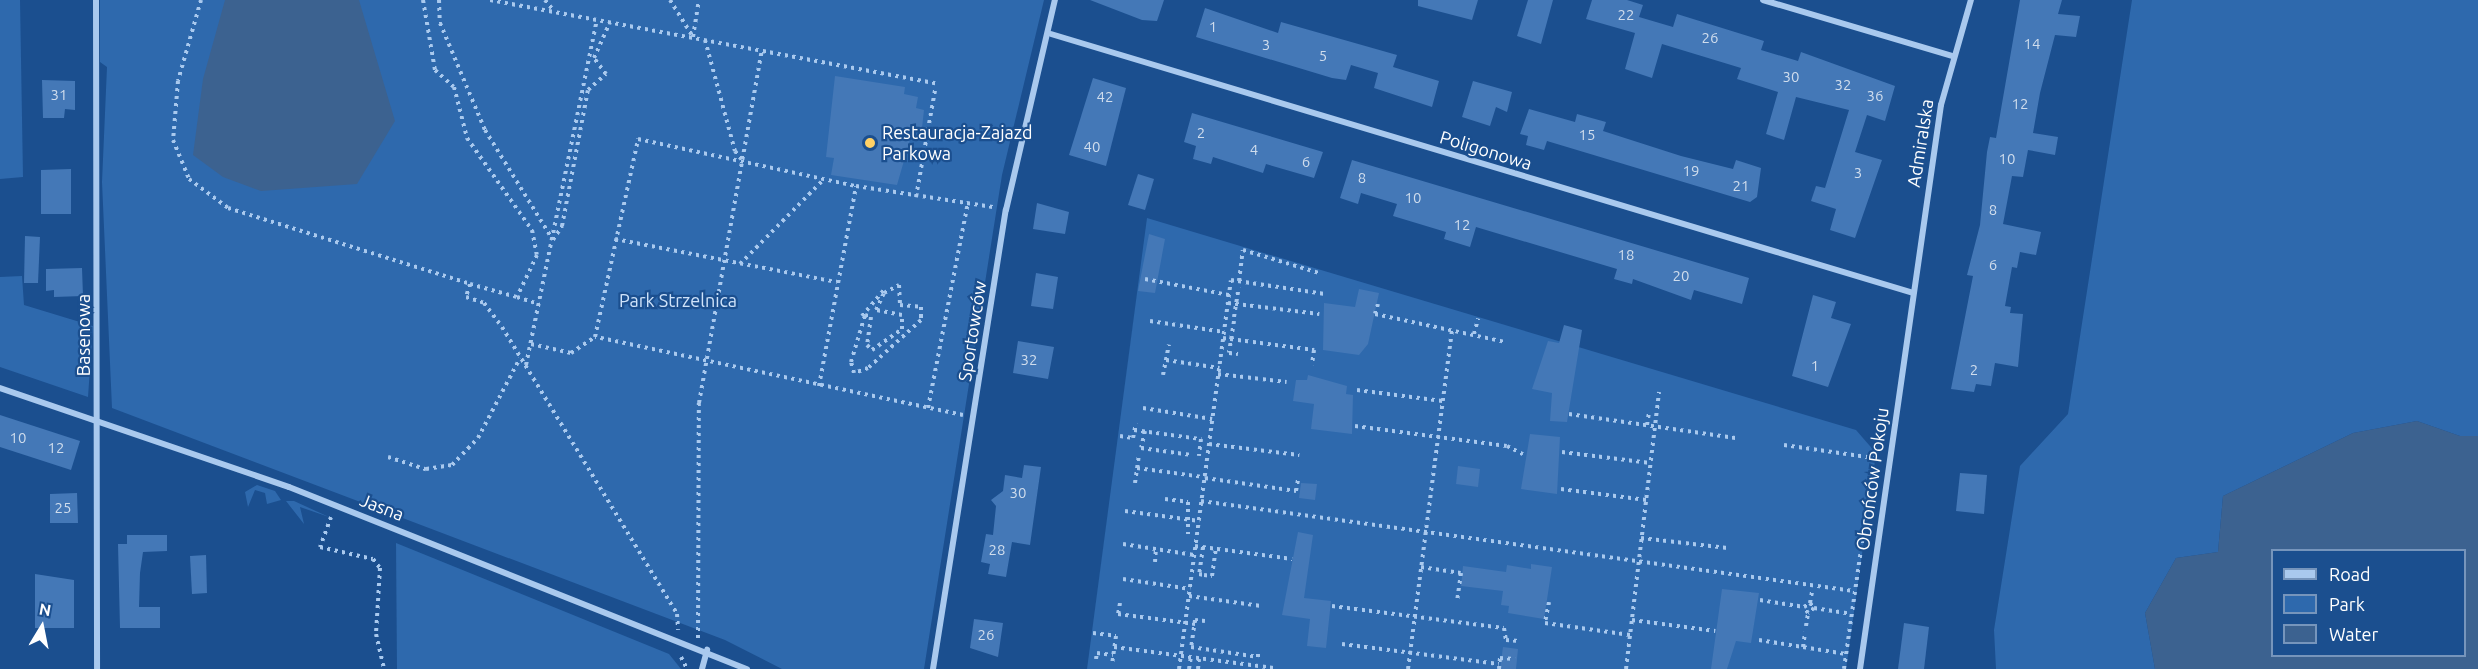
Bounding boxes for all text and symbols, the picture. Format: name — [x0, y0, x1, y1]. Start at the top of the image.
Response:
house number: 22 — [1618, 6, 1634, 24]
house number: 1 — [1209, 18, 1217, 36]
house number: 26 — [1702, 29, 1718, 47]
house number: 14 — [2024, 35, 2040, 53]
house number: 3 — [1262, 36, 1270, 54]
house number: 5 — [1319, 47, 1327, 65]
house number: 30 — [1783, 68, 1799, 86]
house number: 32 — [1835, 76, 1851, 94]
house number: 31 — [51, 86, 67, 104]
house number: 36 — [1867, 87, 1883, 105]
house number: 42 — [1097, 88, 1113, 106]
house number: 12 — [2012, 95, 2028, 113]
street label: Admiralska — [1902, 97, 1938, 189]
place label: Restauracja-Zajazd Parkowa — [882, 122, 1032, 164]
house number: 2 — [1197, 124, 1205, 142]
street label: Poligonowa — [1437, 126, 1535, 174]
house number: 15 — [1579, 126, 1595, 144]
marker: Restauracja-Zajazd Parkowa — [863, 136, 877, 150]
house number: 40 — [1084, 138, 1100, 156]
house number: 4 — [1250, 141, 1258, 159]
house number: 10 — [1999, 150, 2015, 168]
house number: 6 — [1302, 153, 1310, 171]
house number: 19 — [1683, 162, 1699, 180]
house number: 3 — [1854, 164, 1862, 182]
house number: 8 — [1358, 169, 1366, 187]
house number: 21 — [1733, 177, 1749, 195]
house number: 10 — [1405, 189, 1421, 207]
house number: 8 — [1989, 201, 1997, 219]
house number: 12 — [1454, 216, 1470, 234]
house number: 18 — [1618, 246, 1634, 264]
house number: 6 — [1989, 256, 1997, 274]
house number: 20 — [1673, 267, 1689, 285]
street label: Sportowców — [953, 279, 991, 383]
park label: Park Strzelnica — [619, 289, 737, 311]
street label: Basenowa — [72, 294, 94, 376]
house number: 32 — [1021, 351, 1037, 369]
house number: 1 — [1811, 357, 1819, 375]
house number: 2 — [1970, 361, 1978, 379]
street label: Obrońców Pokoju — [1851, 406, 1893, 552]
house number: 10 — [10, 429, 26, 447]
house number: 12 — [48, 439, 64, 457]
house number: 30 — [1010, 484, 1026, 502]
street label: Jasna — [357, 489, 407, 525]
house number: 25 — [55, 499, 71, 517]
house number: 28 — [989, 541, 1005, 559]
legend — [2271, 549, 2466, 657]
text: Road — [2329, 564, 2371, 584]
text: Park — [2329, 594, 2365, 614]
north arrow — [12, 597, 72, 657]
text: N — [38, 599, 53, 619]
text: Water — [2329, 624, 2378, 644]
house number: 26 — [978, 626, 994, 644]

